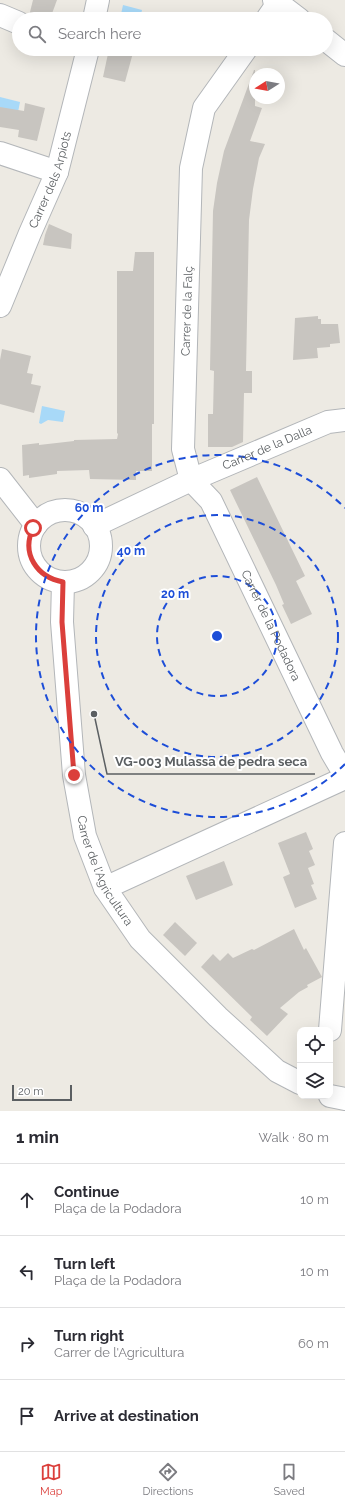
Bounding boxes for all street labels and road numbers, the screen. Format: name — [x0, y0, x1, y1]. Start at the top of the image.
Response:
street label: Carrer dels Arpiots — [26, 130, 74, 231]
street label: Carrer de la Falç — [178, 265, 196, 356]
street label: Carrer de la Dalla — [220, 423, 314, 473]
street label: Carrer de la Podadora — [238, 568, 303, 683]
street label: Carrer de l'Agricultura — [74, 814, 136, 928]

